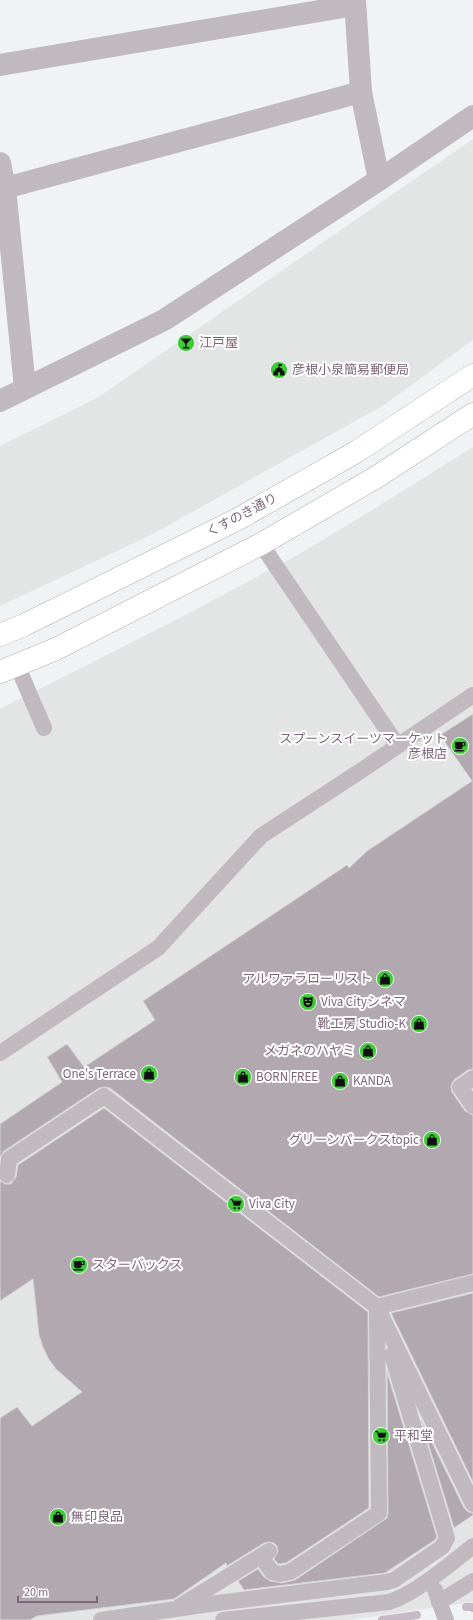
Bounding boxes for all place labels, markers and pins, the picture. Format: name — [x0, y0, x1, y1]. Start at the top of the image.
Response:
bar icon: 江戸屋 — [176, 333, 196, 353]
place label: 江戸屋 — [199, 334, 238, 352]
public building icon: 彦根小泉簡易郵便局 — [269, 360, 289, 380]
place label: 彦根小泉簡易郵便局 — [292, 361, 409, 379]
place label: スプーンスイーツマーケット 彦根店 — [279, 730, 447, 763]
cafe icon: スプーンスイーツマーケット 彦根店 — [450, 736, 470, 756]
shop icon: アルワァラローリスト — [375, 969, 395, 989]
place label: アルワァラローリスト — [242, 970, 372, 988]
theatre icon: Viva Cityシネマ — [298, 992, 318, 1012]
place label: Viva Cityシネマ — [321, 993, 406, 1011]
shop icon: 靴工房 Studio-K — [409, 1014, 429, 1034]
place label: 靴工房 Studio-K — [317, 1015, 406, 1033]
shop icon: メガネのハヤミ — [358, 1041, 378, 1061]
place label: メガネのハヤミ — [264, 1042, 355, 1060]
shop icon: One's Terrace — [139, 1064, 159, 1084]
place label: One's Terrace — [63, 1065, 136, 1083]
shop icon: BORN FREE — [233, 1067, 253, 1087]
place label: BORN FREE — [256, 1068, 318, 1086]
shop icon: KANDA — [330, 1071, 350, 1091]
place label: KANDA — [353, 1072, 392, 1090]
shop icon: グリーンパークスtopic — [422, 1130, 442, 1150]
place label: グリーンパークスtopic — [288, 1131, 419, 1149]
supermarket icon: Viva City — [226, 1194, 246, 1214]
place label: Viva City — [249, 1195, 295, 1213]
cafe icon: スターバックス — [69, 1255, 89, 1275]
place label: スターバックス — [92, 1256, 182, 1274]
supermarket icon: 平和堂 — [371, 1426, 391, 1446]
place label: 平和堂 — [394, 1427, 433, 1445]
shop icon: 無印良品 — [48, 1507, 68, 1527]
place label: 無印良品 — [71, 1508, 123, 1526]

